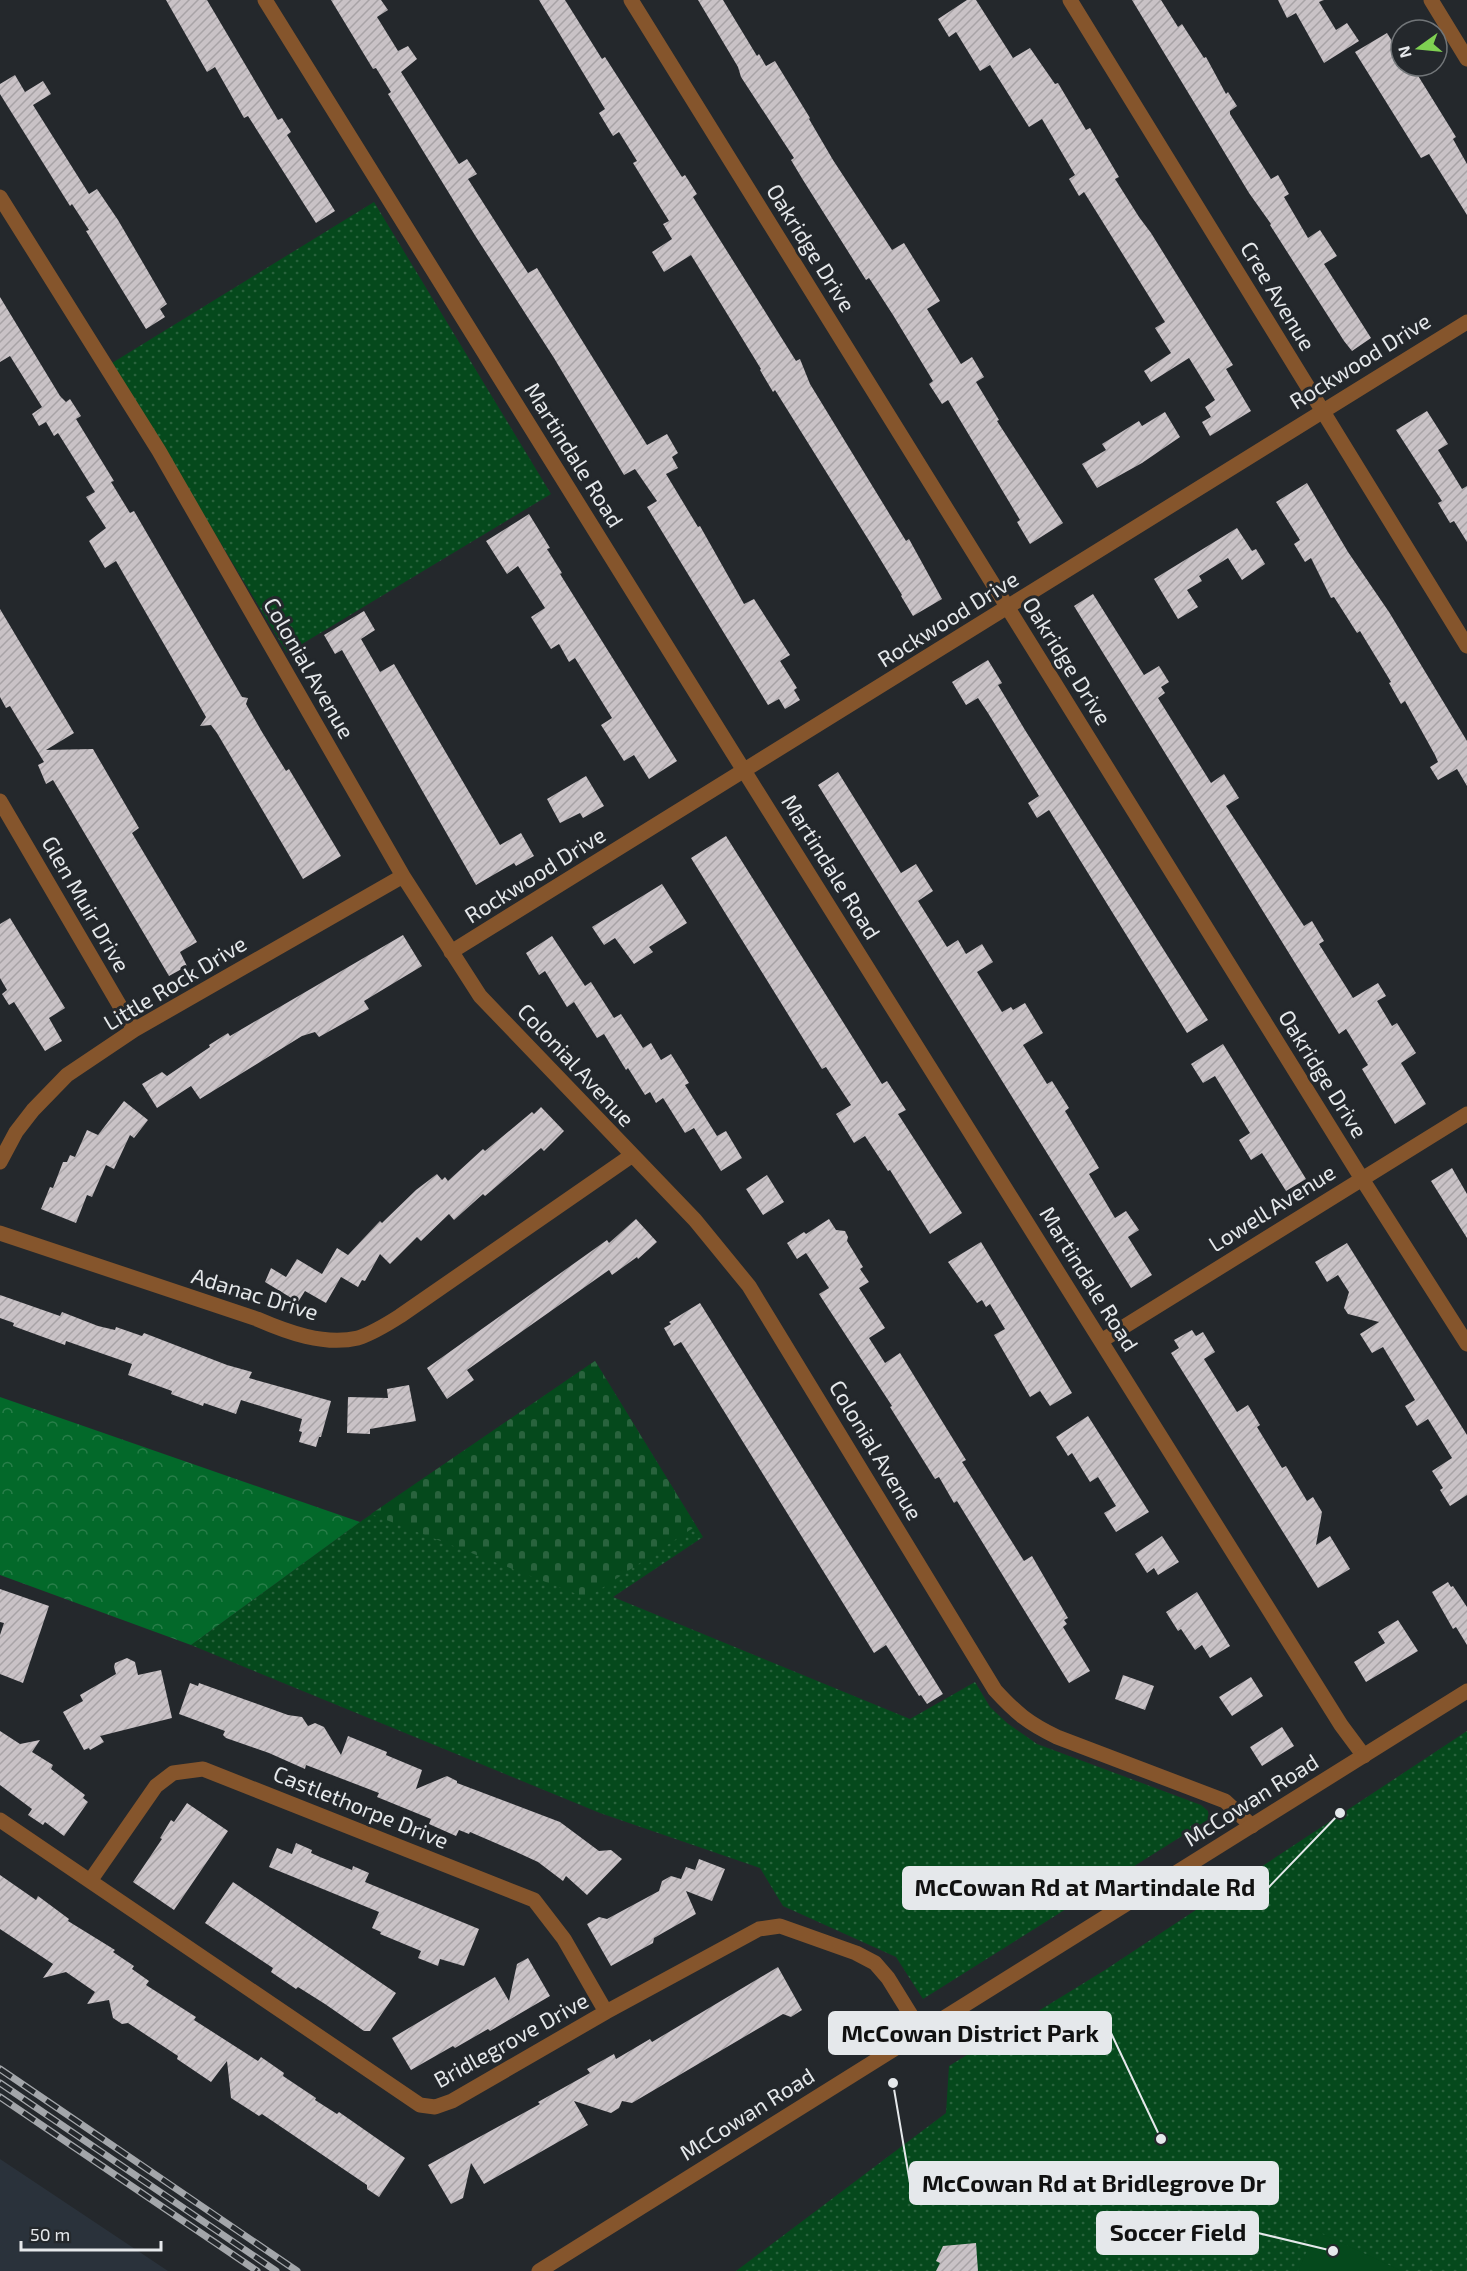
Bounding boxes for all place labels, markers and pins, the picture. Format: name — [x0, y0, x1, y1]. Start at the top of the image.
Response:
callout: McCowan Rd at Martindale Rd — [903, 1867, 1268, 1909]
callout: McCowan District Park — [829, 2012, 1111, 2054]
callout: McCowan Rd at Bridlegrove Dr — [910, 2162, 1278, 2204]
callout: Soccer Field — [1097, 2212, 1258, 2254]

